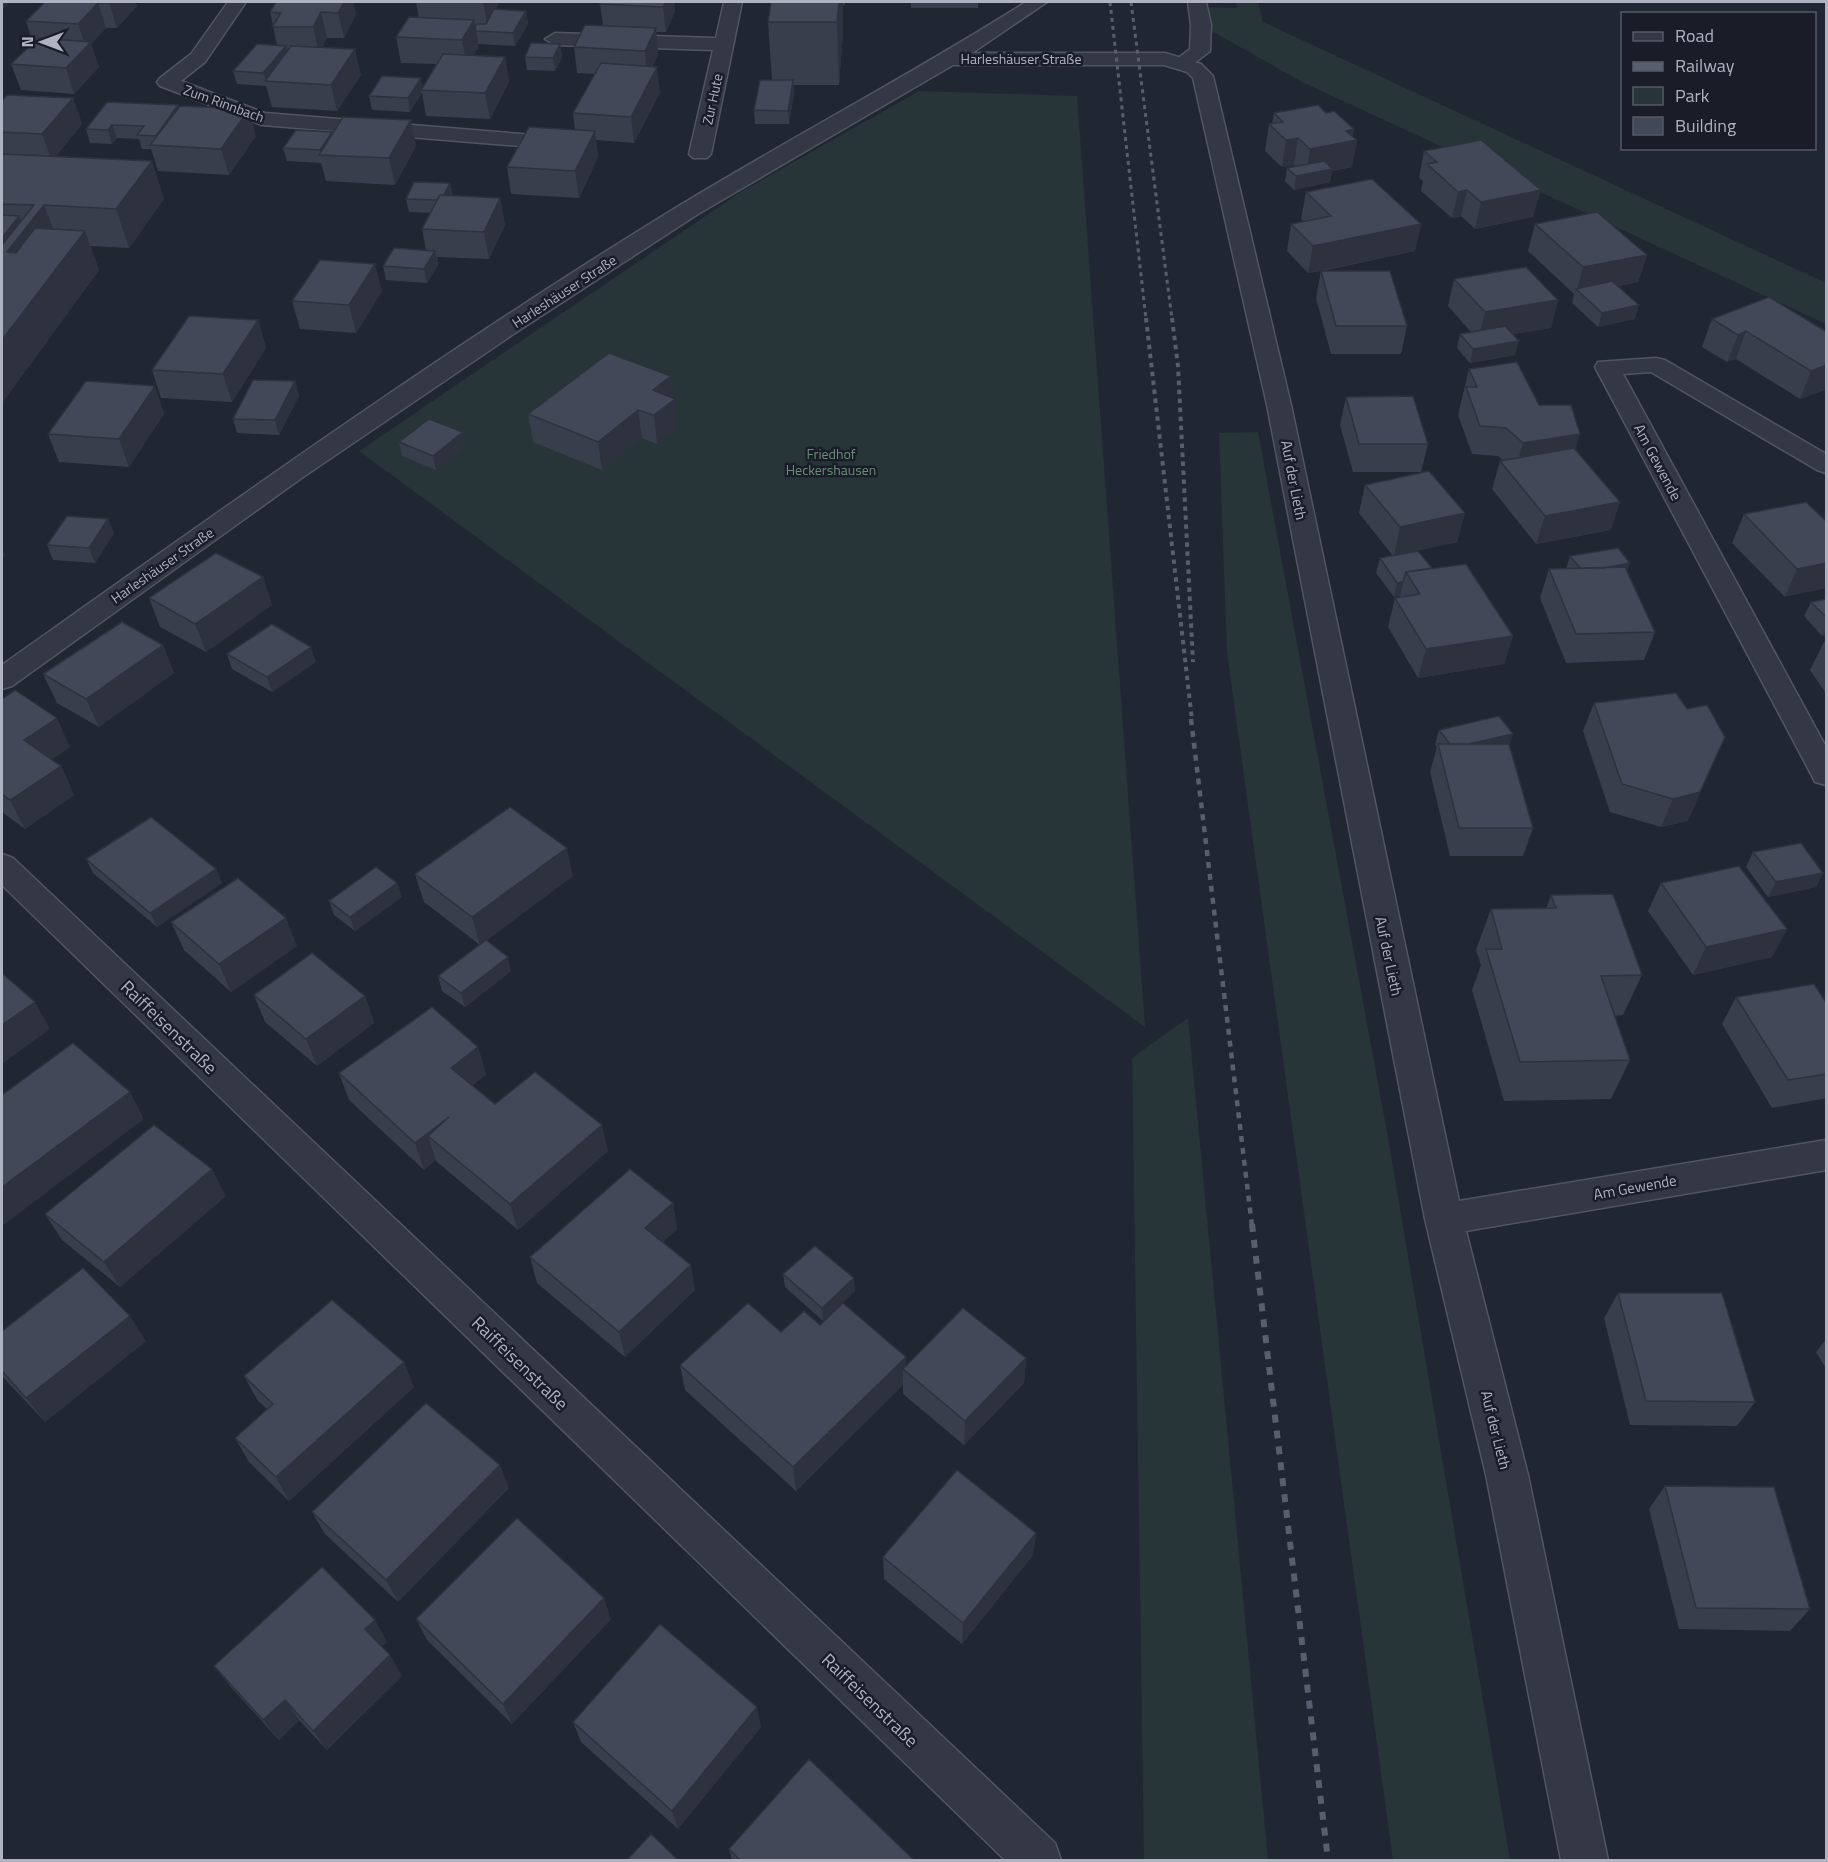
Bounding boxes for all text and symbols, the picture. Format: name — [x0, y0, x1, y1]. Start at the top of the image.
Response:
north arrow — [12, 12, 72, 72]
legend — [1621, 12, 1816, 150]
text: Road — [1675, 22, 1714, 49]
text: N — [15, 36, 39, 48]
street label: Harleshäuser Straße — [961, 48, 1081, 69]
text: Railway — [1675, 52, 1735, 79]
street label: Zur Hute — [696, 72, 728, 126]
street label: Zum Rinnbach — [181, 79, 267, 127]
text: Park — [1675, 82, 1710, 109]
text: Building — [1675, 112, 1736, 139]
street label: Harleshäuser Straße — [508, 249, 620, 333]
street label: Am Gewende — [1628, 420, 1688, 504]
street label: Auf der Lieth — [1275, 438, 1313, 522]
park label: Friedhof Heckershausen — [786, 443, 876, 480]
street label: Harleshäuser Straße — [106, 522, 218, 608]
street label: Auf der Lieth — [1369, 914, 1409, 998]
street label: Raiffeisenstraße — [115, 974, 223, 1080]
street label: Am Gewende — [1592, 1168, 1678, 1206]
street label: Raiffeisenstraße — [466, 1310, 574, 1416]
street label: Auf der Lieth — [1475, 1388, 1517, 1472]
street label: Raiffeisenstraße — [816, 1647, 924, 1753]

